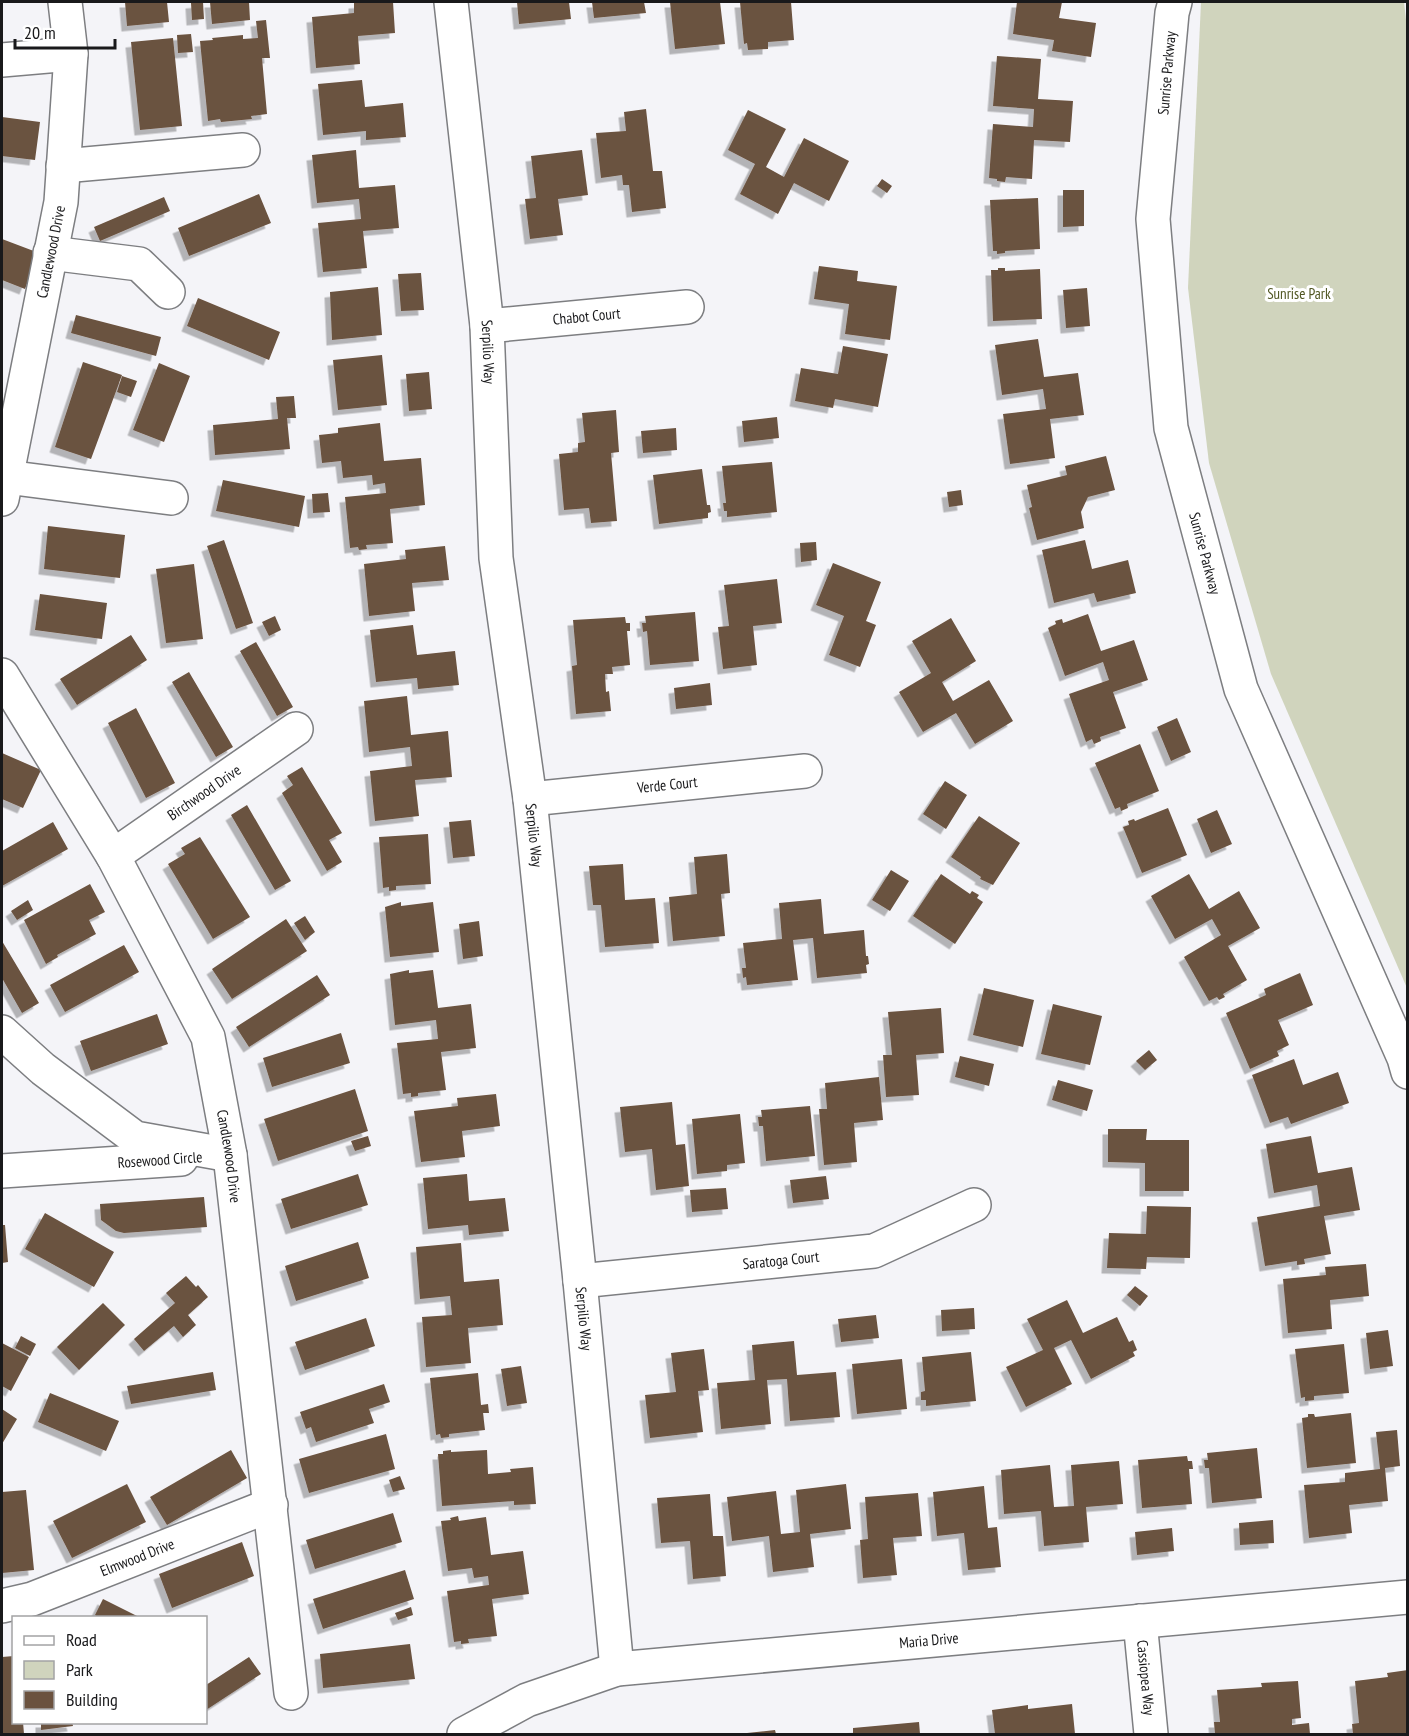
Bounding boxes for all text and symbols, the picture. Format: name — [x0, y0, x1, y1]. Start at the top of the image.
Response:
scale bar — [15, 12, 116, 50]
text: 20 m — [24, 21, 56, 44]
street label: Sunrise Parkway — [1153, 30, 1180, 116]
street label: Candlewood Drive — [32, 204, 69, 300]
park label: Sunrise Park — [1267, 284, 1331, 303]
street label: Chabot Court — [552, 303, 621, 329]
street label: Serpilio Way — [477, 319, 499, 385]
street label: Sunrise Parkway — [1185, 510, 1225, 597]
street label: Birchwood Drive — [164, 760, 244, 824]
street label: Verde Court — [635, 772, 698, 797]
street label: Serpilio Way — [522, 802, 547, 868]
street label: Candlewood Drive — [213, 1108, 245, 1204]
street label: Rosewood Circle — [117, 1147, 203, 1172]
street label: Saratoga Court — [742, 1247, 820, 1273]
street label: Serpilio Way — [572, 1286, 597, 1352]
street label: Elmwood Drive — [97, 1534, 177, 1580]
legend — [12, 1616, 207, 1724]
text: Road — [66, 1628, 97, 1651]
street label: Maria Drive — [898, 1628, 959, 1652]
street label: Cassiopea Way — [1133, 1639, 1159, 1717]
text: Park — [66, 1658, 93, 1681]
text: Building — [66, 1688, 118, 1711]

